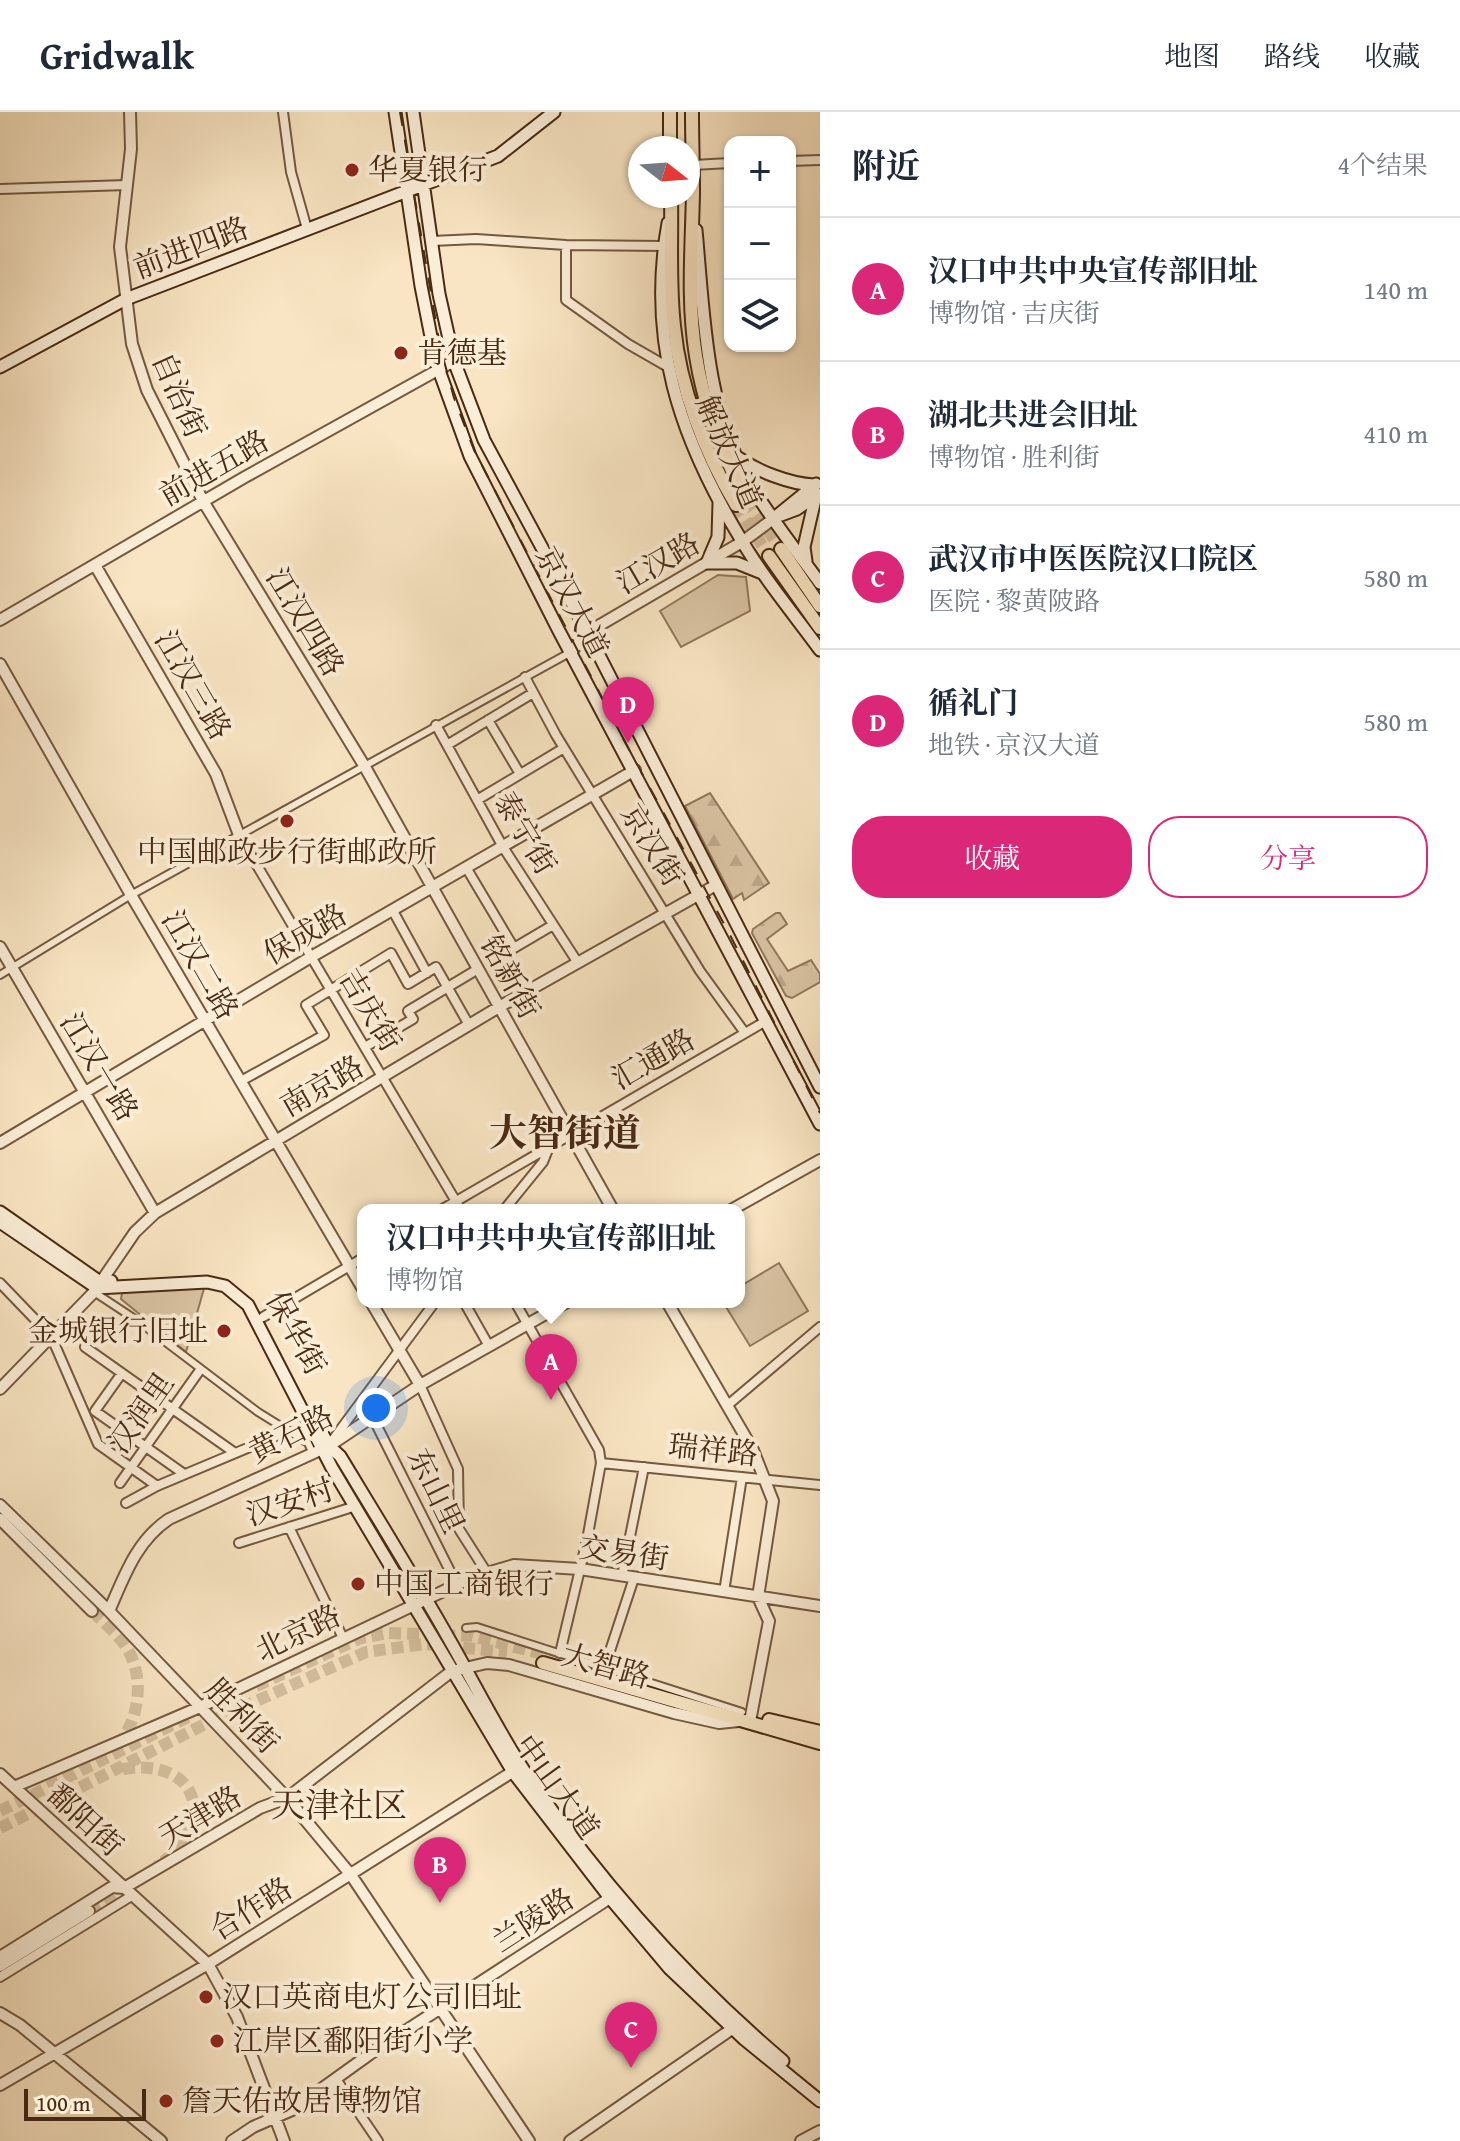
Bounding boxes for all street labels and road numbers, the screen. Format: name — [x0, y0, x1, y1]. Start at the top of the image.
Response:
street label: 前进四路 — [127, 205, 255, 289]
street label: 自治街 — [142, 345, 218, 445]
street label: 解放大道 — [685, 388, 774, 515]
street label: 前进五路 — [151, 418, 276, 516]
street label: 江汉路 — [608, 521, 707, 604]
street label: 京汉大道 — [525, 538, 620, 665]
street label: 江汉四路 — [256, 559, 356, 684]
street label: 江汉三路 — [145, 622, 243, 747]
street label: 泰宁街 — [484, 783, 568, 882]
street label: 京汉街 — [610, 795, 695, 894]
street label: 保成路 — [255, 892, 354, 975]
street label: 江汉二路 — [152, 902, 250, 1027]
street label: 铭新街 — [470, 926, 552, 1027]
street label: 吉庆街 — [329, 960, 413, 1059]
street label: 江汉一路 — [50, 1004, 150, 1129]
street label: 汇通路 — [603, 1017, 702, 1100]
street label: 南京路 — [272, 1044, 371, 1127]
street label: 保华街 — [256, 1282, 338, 1383]
street label: 汉润里 — [96, 1363, 184, 1462]
street label: 黄石路 — [240, 1393, 341, 1473]
street label: 瑞祥路 — [666, 1422, 760, 1476]
street label: 东山里 — [397, 1440, 476, 1541]
street label: 汉安村 — [240, 1466, 339, 1536]
street label: 交易街 — [577, 1524, 672, 1580]
street label: 北京路 — [247, 1593, 348, 1672]
street label: 大智路 — [557, 1631, 656, 1699]
street label: 胜利街 — [196, 1668, 290, 1763]
street label: 中山大道 — [505, 1725, 611, 1848]
street label: 鄱阳街 — [38, 1772, 134, 1866]
street label: 天津路 — [150, 1774, 249, 1858]
street label: 合作路 — [201, 1866, 300, 1951]
street label: 兰陵路 — [483, 1876, 582, 1962]

